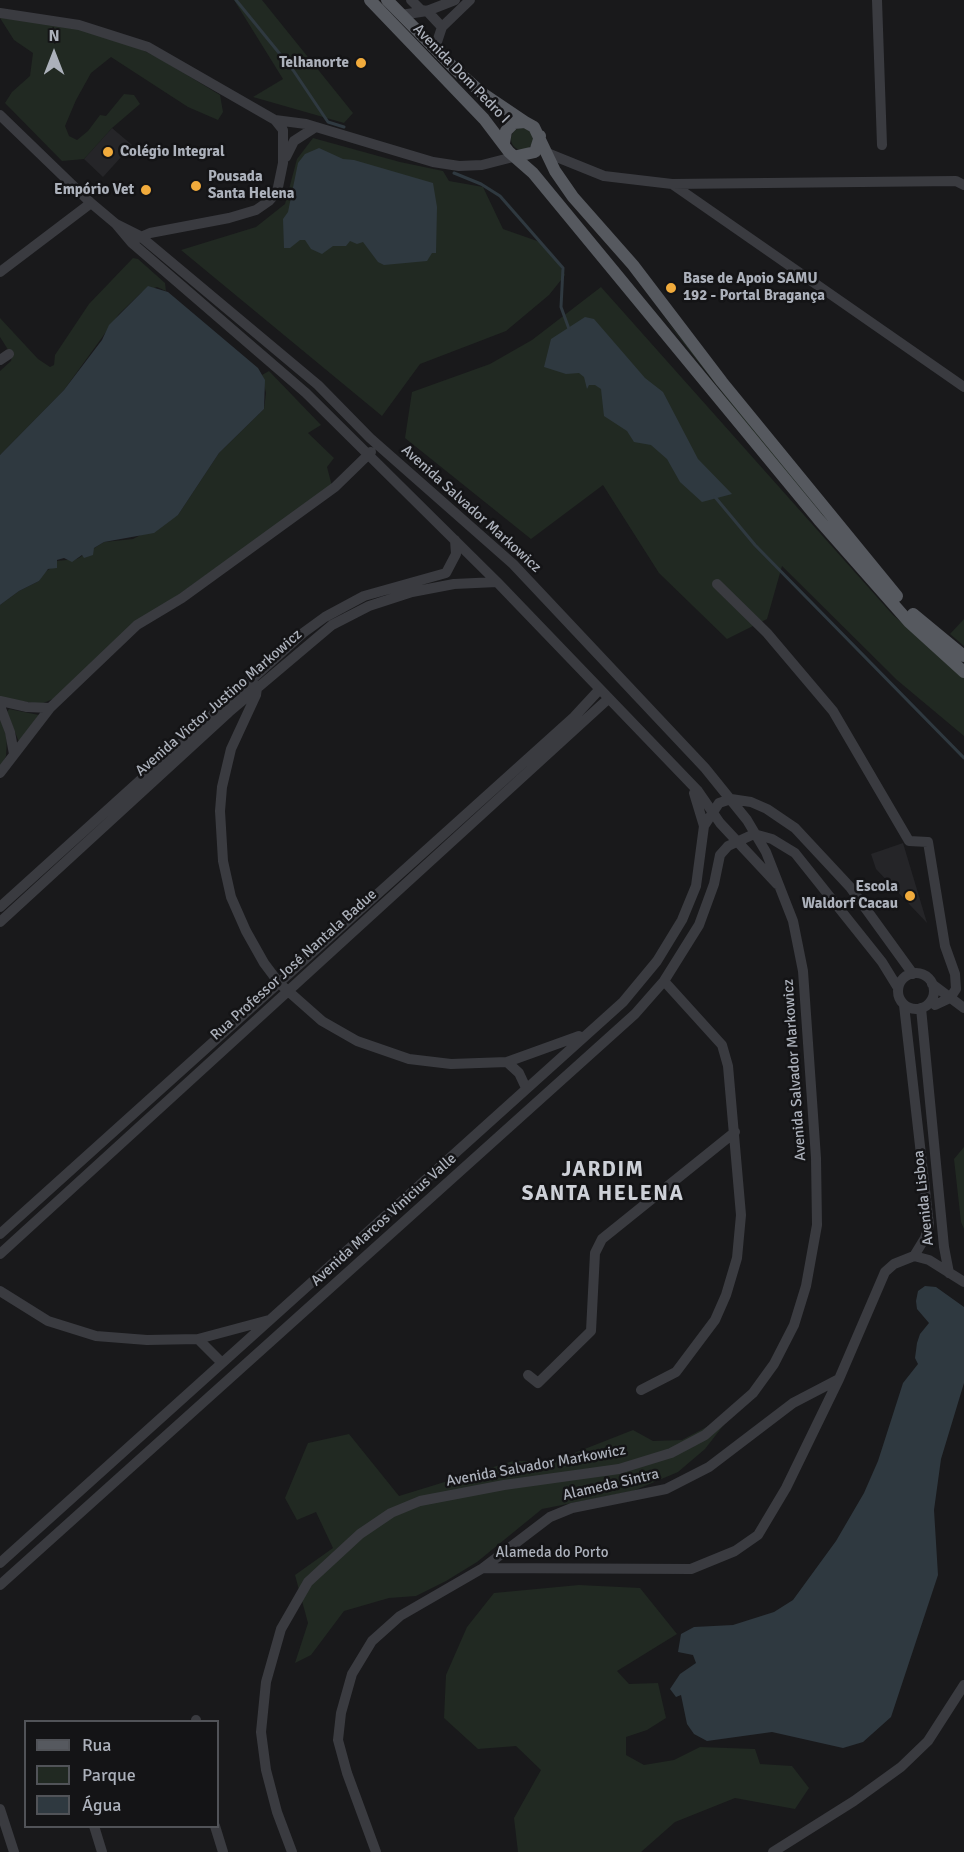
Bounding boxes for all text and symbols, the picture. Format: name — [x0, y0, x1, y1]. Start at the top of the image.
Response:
street label: Avenida Dom Pedro I — [409, 21, 513, 127]
north arrow — [24, 24, 84, 84]
text: N — [48, 26, 60, 46]
place label: Telhanorte — [279, 54, 349, 72]
marker: Telhanorte — [354, 56, 368, 70]
place label: Colégio Integral — [120, 143, 225, 161]
marker: Colégio Integral — [101, 145, 115, 159]
place label: Pousada Santa Helena — [208, 168, 295, 203]
marker: Pousada Santa Helena — [189, 179, 203, 193]
place label: Empório Vet — [54, 181, 134, 199]
marker: Empório Vet — [139, 183, 153, 197]
place label: Base de Apoio SAMU 192 - Portal Bragança — [683, 270, 825, 305]
marker: Base de Apoio SAMU 192 - Portal Bragança — [664, 281, 678, 295]
street label: Avenida Salvador Markowicz — [397, 441, 545, 577]
street label: Avenida Victor Justino Markowicz — [132, 626, 306, 780]
place label: Escola Waldorf Cacau — [802, 878, 898, 913]
street label: Rua Professor José Nantala Badue — [207, 886, 381, 1044]
marker: Escola Waldorf Cacau — [903, 889, 917, 903]
street label: Avenida Salvador Markowicz — [780, 978, 810, 1162]
street label: Avenida Lisboa — [910, 1149, 938, 1247]
street label: Avenida Marcos Vinicius Valle — [307, 1150, 461, 1290]
district label: JARDIM SANTA HELENA — [522, 1157, 684, 1207]
street label: Avenida Salvador Markowicz — [445, 1441, 627, 1491]
street label: Alameda Sintra — [561, 1465, 661, 1505]
street label: Alameda do Porto — [495, 1544, 609, 1562]
legend — [24, 1720, 219, 1828]
text: Rua — [82, 1734, 111, 1756]
text: Parque — [82, 1764, 136, 1786]
text: Água — [82, 1794, 121, 1816]

